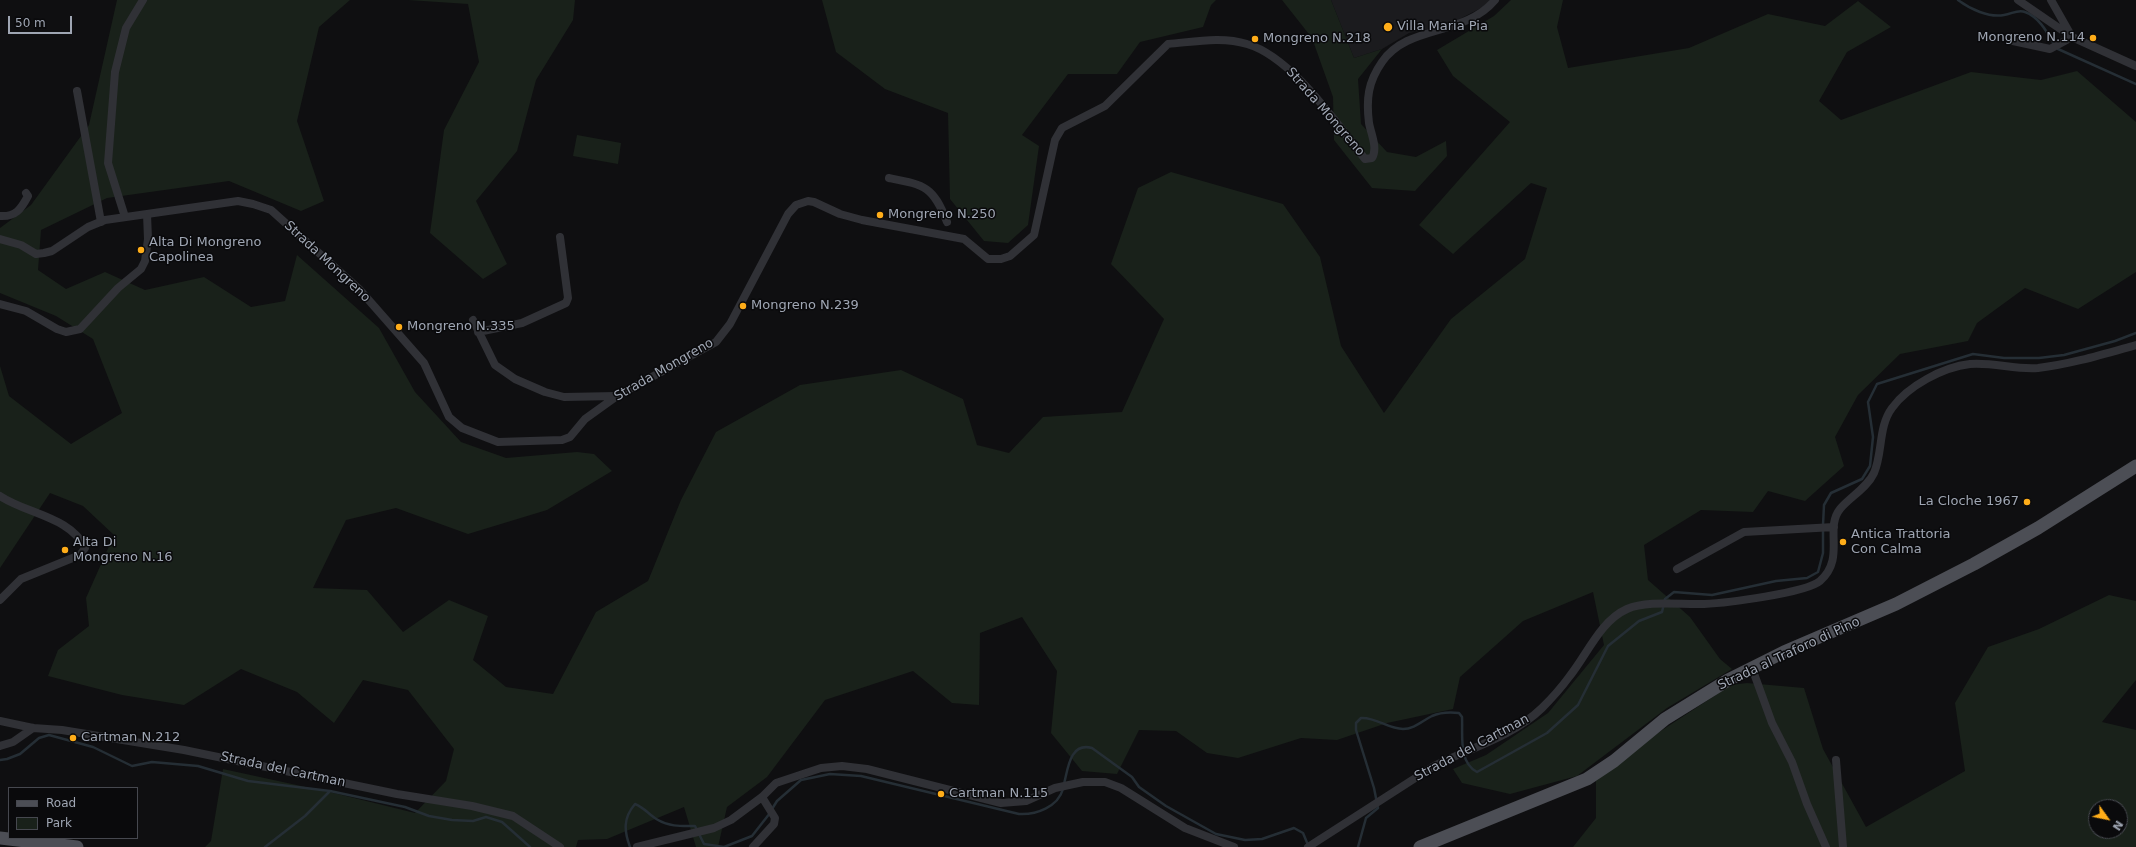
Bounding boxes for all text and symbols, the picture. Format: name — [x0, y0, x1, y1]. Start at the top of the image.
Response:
scale bar — [10, 8, 74, 34]
text: 50 m — [15, 16, 46, 30]
place label: Villa Maria Pia — [1397, 19, 1488, 35]
marker: Villa Maria Pia — [1382, 21, 1394, 33]
place label: Mongreno N.114 — [1977, 30, 2085, 46]
place label: Mongreno N.218 — [1263, 31, 1371, 47]
marker: Mongreno N.114 — [2088, 33, 2098, 43]
marker: Mongreno N.218 — [1250, 34, 1260, 44]
street label: Strada Mongreno — [1282, 65, 1368, 159]
place label: Mongreno N.250 — [888, 207, 996, 223]
marker: Mongreno N.250 — [875, 210, 885, 220]
street label: Strada Mongreno — [281, 218, 373, 306]
place label: Alta Di Mongreno Capolinea — [149, 235, 261, 266]
marker: Alta Di Mongreno Capolinea — [136, 245, 146, 255]
place label: Mongreno N.239 — [751, 298, 859, 314]
marker: Mongreno N.239 — [738, 301, 748, 311]
place label: Mongreno N.335 — [407, 319, 515, 335]
marker: Mongreno N.335 — [394, 322, 404, 332]
street label: Strada Mongreno — [612, 335, 716, 405]
place label: La Cloche 1967 — [1918, 494, 2019, 510]
marker: La Cloche 1967 — [2022, 497, 2032, 507]
place label: Antica Trattoria Con Calma — [1851, 527, 1950, 558]
place label: Alta Di Mongreno N.16 — [73, 535, 172, 566]
marker: Antica Trattoria Con Calma — [1838, 537, 1848, 547]
marker: Alta Di Mongreno N.16 — [60, 545, 70, 555]
street label: Strada al Traforo di Pino — [1715, 614, 1863, 694]
street label: Strada del Cartman — [1412, 711, 1532, 785]
place label: Cartman N.212 — [81, 730, 180, 746]
marker: Cartman N.212 — [68, 733, 78, 743]
street label: Strada del Cartman — [219, 749, 347, 791]
place label: Cartman N.115 — [949, 786, 1048, 802]
legend — [8, 787, 138, 839]
marker: Cartman N.115 — [936, 789, 946, 799]
text: Road — [46, 796, 76, 810]
north arrow — [2088, 799, 2128, 839]
text: Park — [46, 816, 72, 830]
text: N — [2110, 818, 2126, 833]

